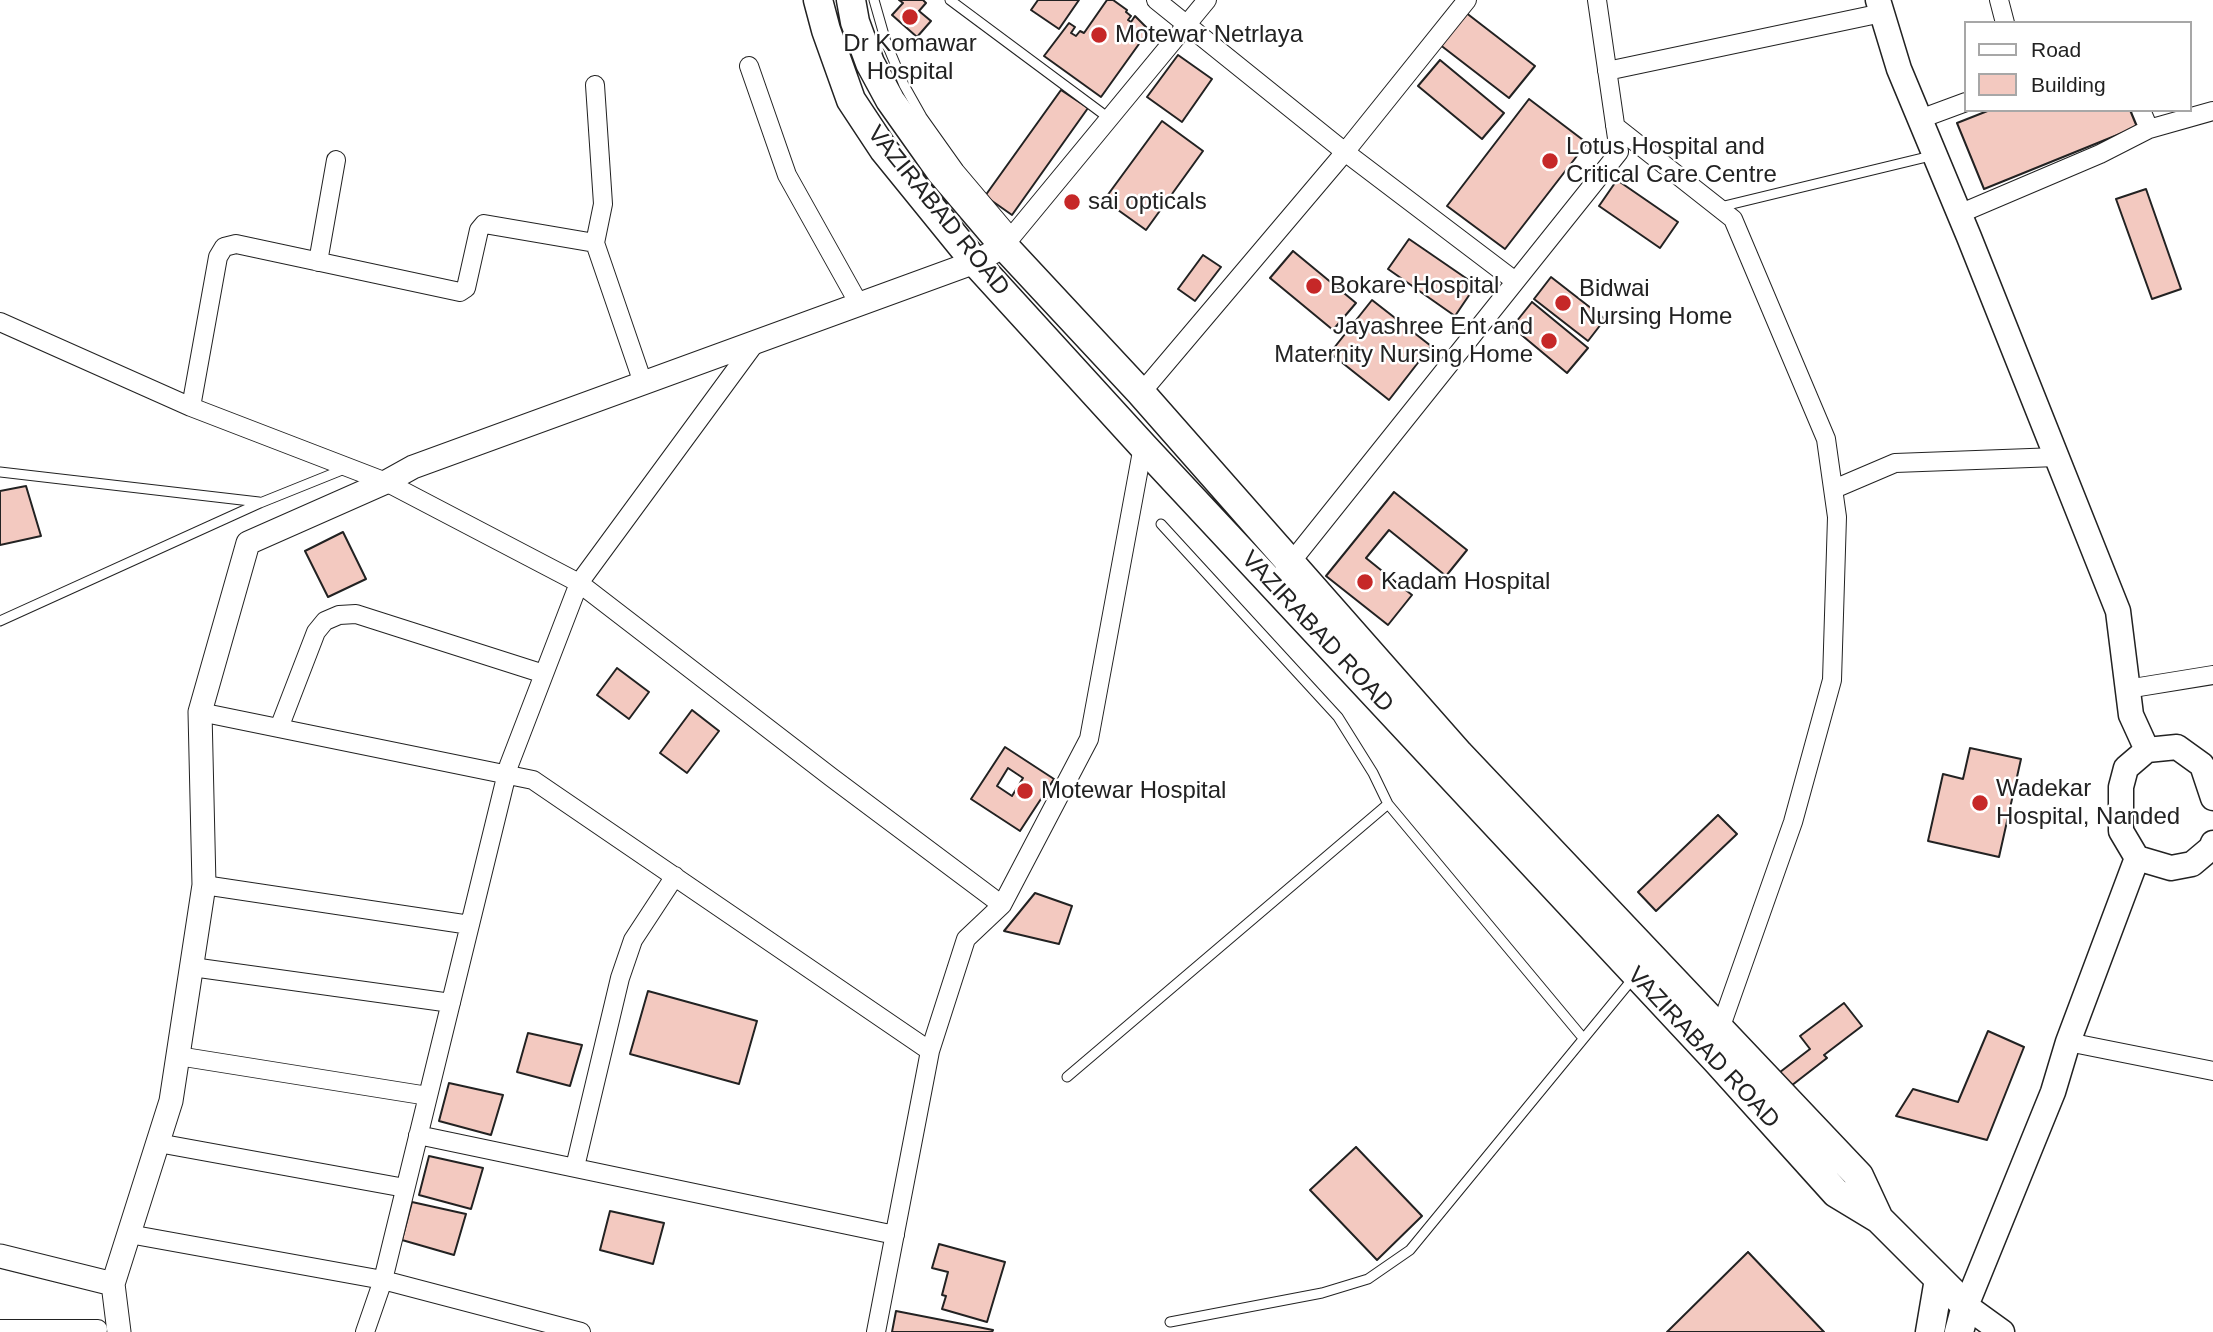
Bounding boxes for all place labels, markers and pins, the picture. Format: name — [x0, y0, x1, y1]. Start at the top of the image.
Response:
marker: Dr Komawar Hospital — [900, 7, 920, 27]
place label: Motewar Netrlaya — [1115, 21, 1303, 49]
marker: Motewar Netrlaya — [1089, 25, 1109, 45]
place label: Dr Komawar Hospital — [843, 30, 977, 86]
place label: Lotus Hospital and Critical Care Centre — [1566, 133, 1777, 189]
marker: Lotus Hospital and Critical Care Centre — [1540, 151, 1560, 171]
place label: sai opticals — [1088, 188, 1207, 216]
marker: sai opticals — [1062, 192, 1082, 212]
place label: Bokare Hospital — [1330, 272, 1499, 300]
place label: Bidwai Nursing Home — [1579, 275, 1732, 331]
marker: Bokare Hospital — [1304, 276, 1324, 296]
marker: Bidwai Nursing Home — [1553, 293, 1573, 313]
place label: Jayashree Ent and Maternity Nursing Home — [1274, 313, 1533, 369]
marker: Jayashree Ent and Maternity Nursing Home — [1539, 331, 1559, 351]
place label: Kadam Hospital — [1381, 568, 1550, 596]
marker: Kadam Hospital — [1355, 572, 1375, 592]
place label: Wadekar Hospital, Nanded — [1996, 775, 2180, 831]
place label: Motewar Hospital — [1041, 777, 1226, 805]
marker: Motewar Hospital — [1015, 781, 1035, 801]
marker: Wadekar Hospital, Nanded — [1970, 793, 1990, 813]

